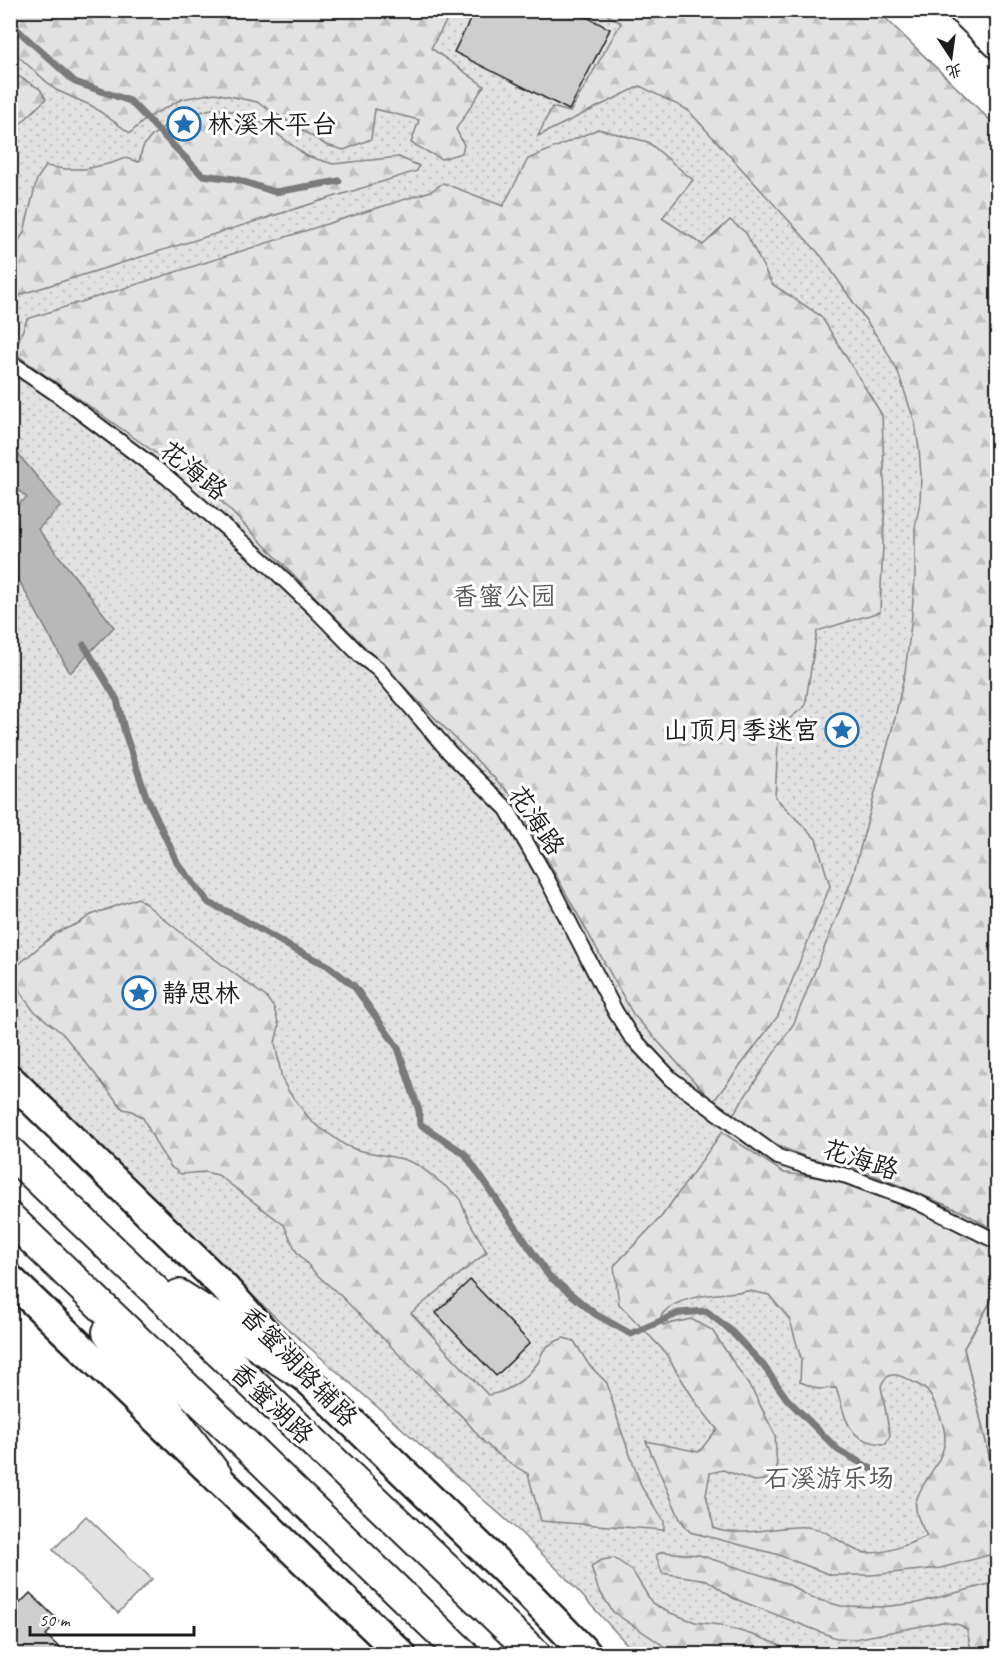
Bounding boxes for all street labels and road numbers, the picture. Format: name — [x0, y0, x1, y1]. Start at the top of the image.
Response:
street label: 花海路 — [153, 433, 234, 508]
street label: 花海路 — [501, 779, 572, 862]
street label: 花海路 — [819, 1132, 903, 1187]
street label: 香蜜湖路辅路 — [234, 1299, 364, 1433]
street label: 香蜜湖路 — [224, 1356, 320, 1450]

